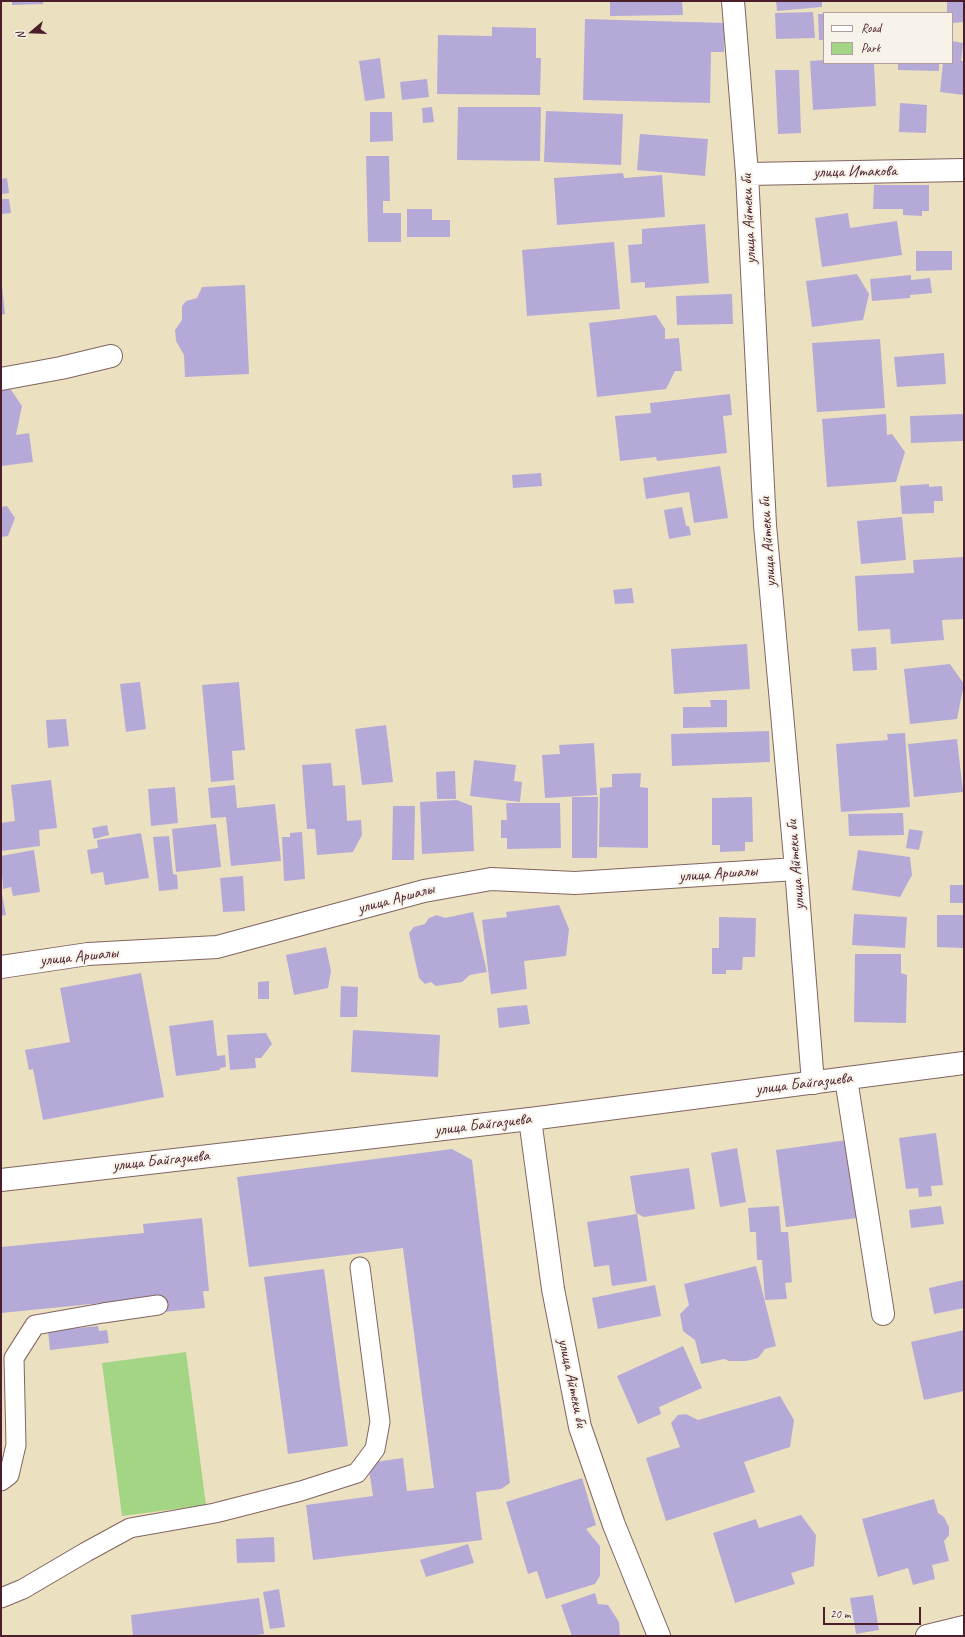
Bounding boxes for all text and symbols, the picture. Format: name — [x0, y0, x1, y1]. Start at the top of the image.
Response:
north arrow — [12, 12, 52, 52]
legend — [823, 12, 953, 64]
text: Road — [861, 20, 881, 36]
text: N — [13, 30, 28, 41]
text: Park — [861, 40, 880, 56]
street label: улица Итакова — [813, 162, 897, 182]
street label: улица Айтеки би — [737, 173, 761, 265]
street label: улица Айтеки би — [755, 496, 781, 588]
street label: улица Айтеки би — [783, 819, 809, 911]
street label: улица Аршалы — [678, 862, 758, 886]
street label: улица Аршалы — [356, 880, 436, 918]
street label: улица Аршалы — [39, 943, 119, 971]
street label: улица Байгазиева — [755, 1069, 853, 1099]
street label: улица Байгазиева — [434, 1110, 532, 1140]
street label: улица Байгазиева — [112, 1146, 210, 1176]
street label: улица Айтеки би — [553, 1337, 591, 1429]
scale bar — [825, 1599, 923, 1625]
text: 20 m — [830, 1606, 850, 1622]

